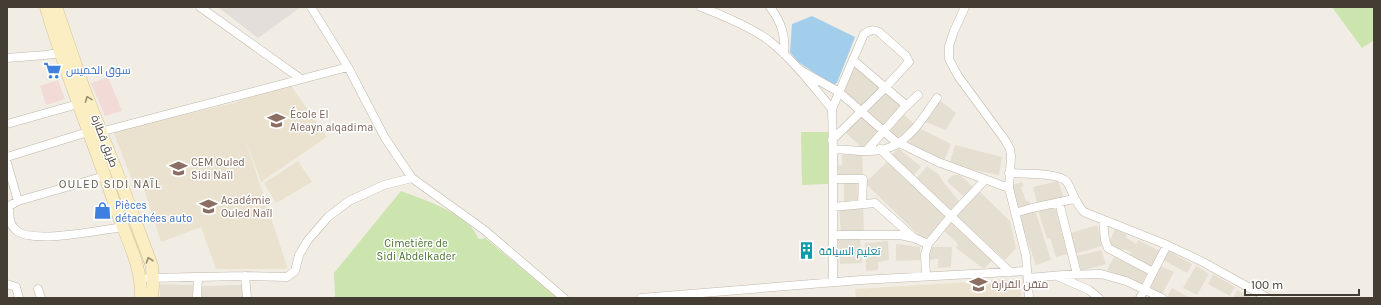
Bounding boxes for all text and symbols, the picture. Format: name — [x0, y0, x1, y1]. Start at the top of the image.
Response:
supermarket icon: سوق الخميس — [43, 60, 63, 80]
place label: سوق الخميس — [66, 64, 131, 77]
one-way arrow — [85, 95, 93, 102]
place label: École El Aleayn alqadima — [290, 106, 373, 134]
school or university icon: École El Aleayn alqadima — [267, 110, 287, 130]
street label: طريق قطارة — [89, 113, 120, 169]
place label: CEM Ouled Sidi Naïl — [191, 156, 245, 182]
school or university icon: CEM Ouled Sidi Naïl — [168, 158, 188, 178]
district label: OULED SIDI NAÏL — [59, 177, 161, 191]
place label: Académie Ouled Naïl — [221, 194, 273, 220]
school or university icon: Académie Ouled Naïl — [198, 196, 218, 216]
place label: Pièces détachées auto — [115, 199, 192, 225]
shop icon: Pièces détachées auto — [92, 201, 112, 221]
park label: Cimetière de Sidi Abdelkader — [377, 237, 455, 263]
building icon: تعليم السياقة — [796, 241, 816, 261]
place label: تعليم السياقة — [819, 245, 880, 259]
one-way arrow — [146, 256, 154, 263]
scale bar — [1245, 271, 1359, 297]
school or university icon: متقن القرارة — [969, 274, 989, 294]
place label: متقن القرارة — [992, 278, 1048, 291]
text: 100 m — [1251, 278, 1283, 292]

